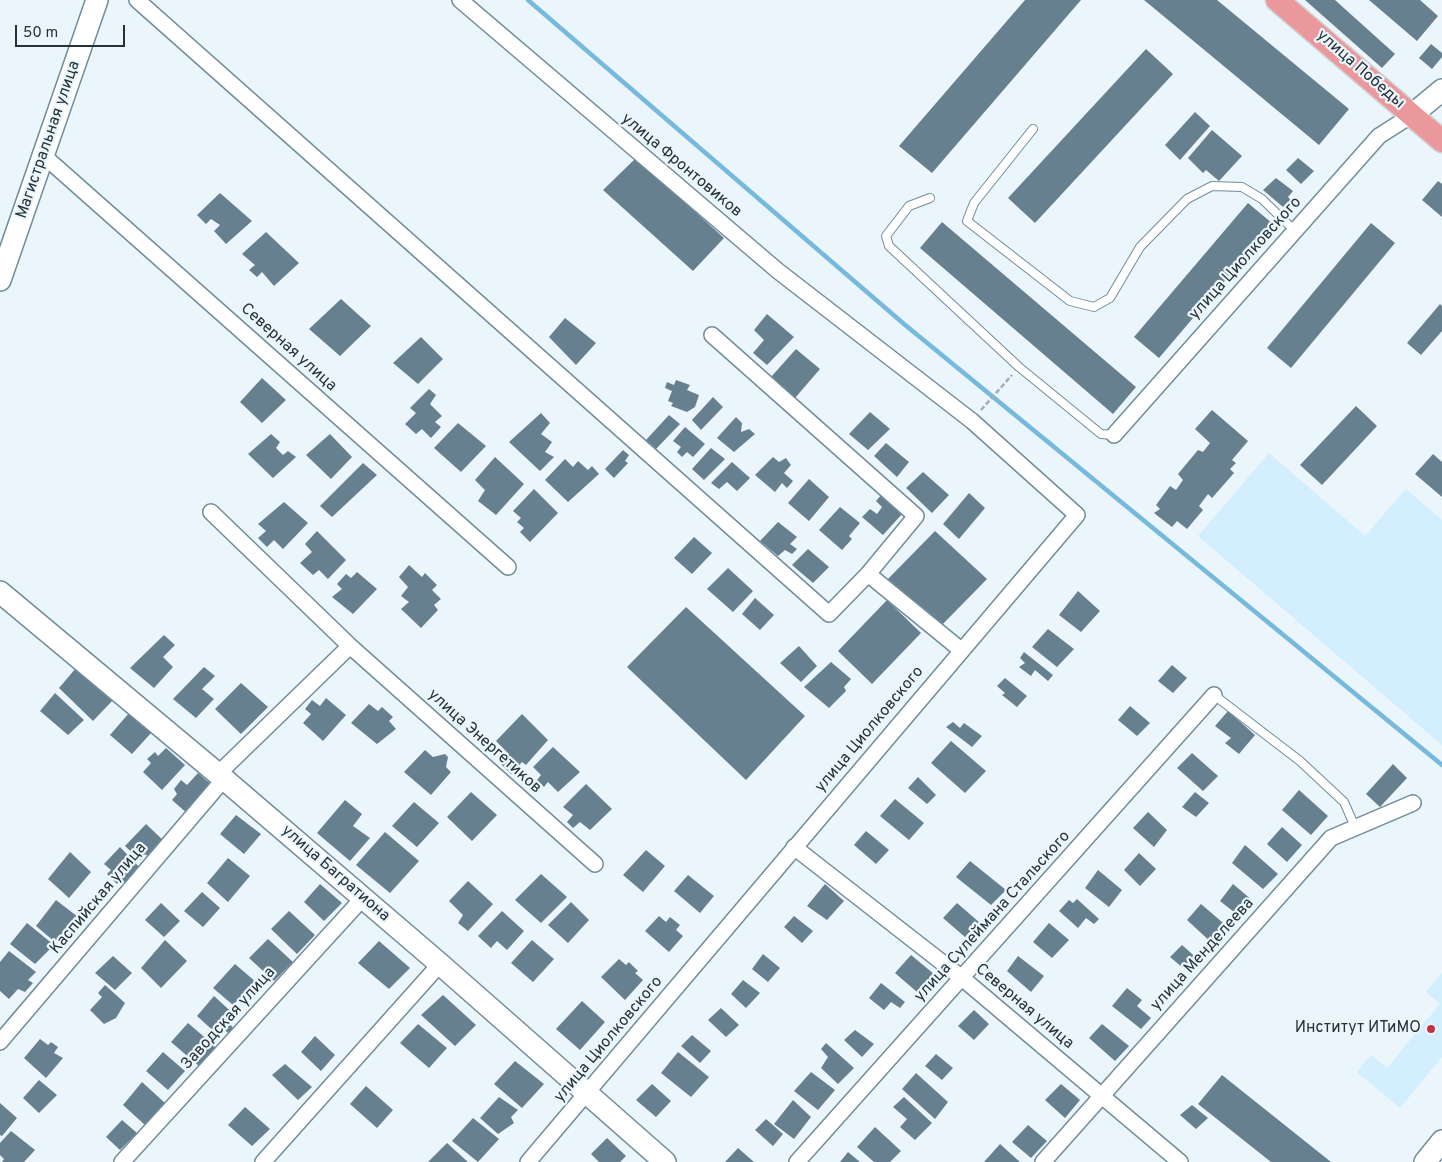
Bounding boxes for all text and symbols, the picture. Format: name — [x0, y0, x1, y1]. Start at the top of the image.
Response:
scale bar — [18, 15, 128, 47]
text: 50 m — [23, 24, 58, 43]
street label: улица Победы — [1312, 26, 1408, 114]
street label: Магистральная улица — [13, 59, 85, 221]
street label: улица Фронтовиков — [617, 110, 745, 222]
street label: улица Циолковского — [1186, 194, 1306, 324]
street label: Северная улица — [236, 300, 340, 396]
street label: улица Циолковского — [812, 663, 928, 797]
street label: улица Энергетиков — [423, 686, 545, 798]
street label: улица Багратиона — [277, 822, 393, 926]
street label: улица Сулеймана Стальского — [911, 827, 1075, 1007]
street label: Каспийская улица — [47, 839, 151, 959]
street label: улица Менделеева — [1147, 895, 1259, 1015]
street label: Северная улица — [971, 960, 1077, 1054]
street label: Заводская улица — [178, 964, 280, 1074]
street label: улица Циолковского — [551, 973, 667, 1107]
place label: Институт ИТиМО — [1295, 1019, 1421, 1039]
marker: Институт ИТиМО — [1425, 1023, 1437, 1035]

